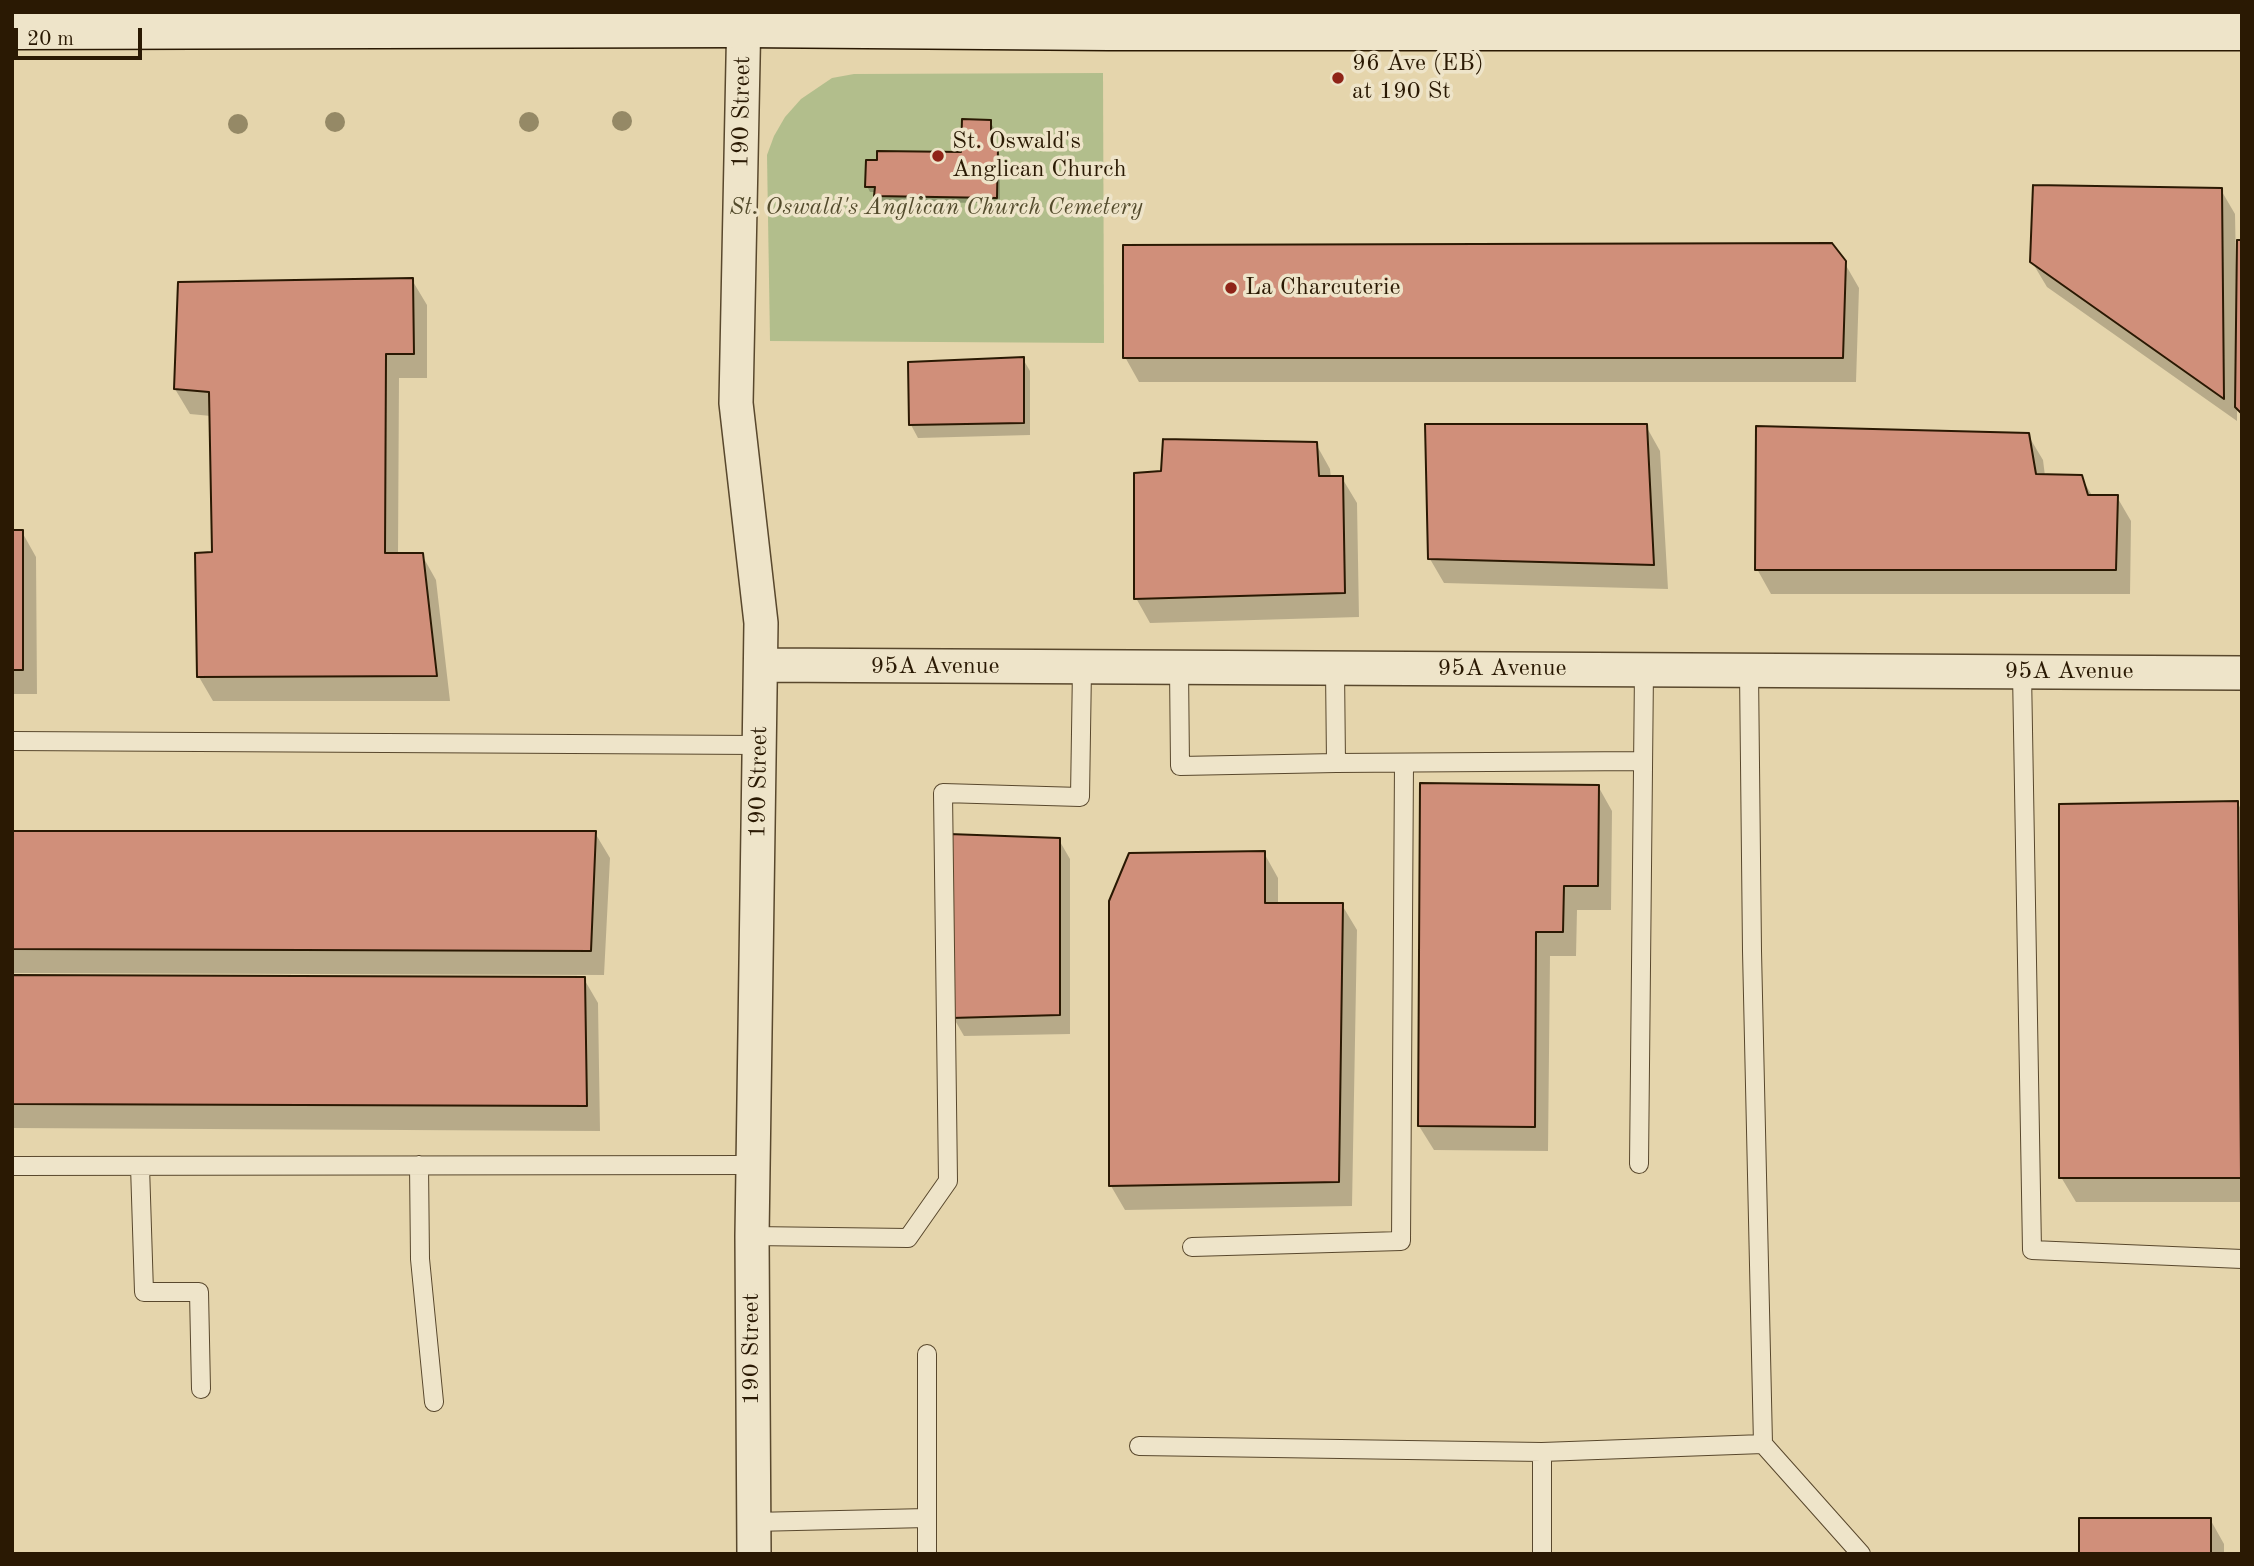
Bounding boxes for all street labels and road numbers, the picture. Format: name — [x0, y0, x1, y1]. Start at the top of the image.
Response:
street label: 190 Street — [727, 56, 757, 168]
street label: 95A Avenue — [870, 653, 1000, 681]
street label: 95A Avenue — [1437, 655, 1567, 683]
street label: 95A Avenue — [2004, 658, 2134, 686]
street label: 190 Street — [744, 726, 774, 838]
street label: 190 Street — [738, 1293, 766, 1405]

